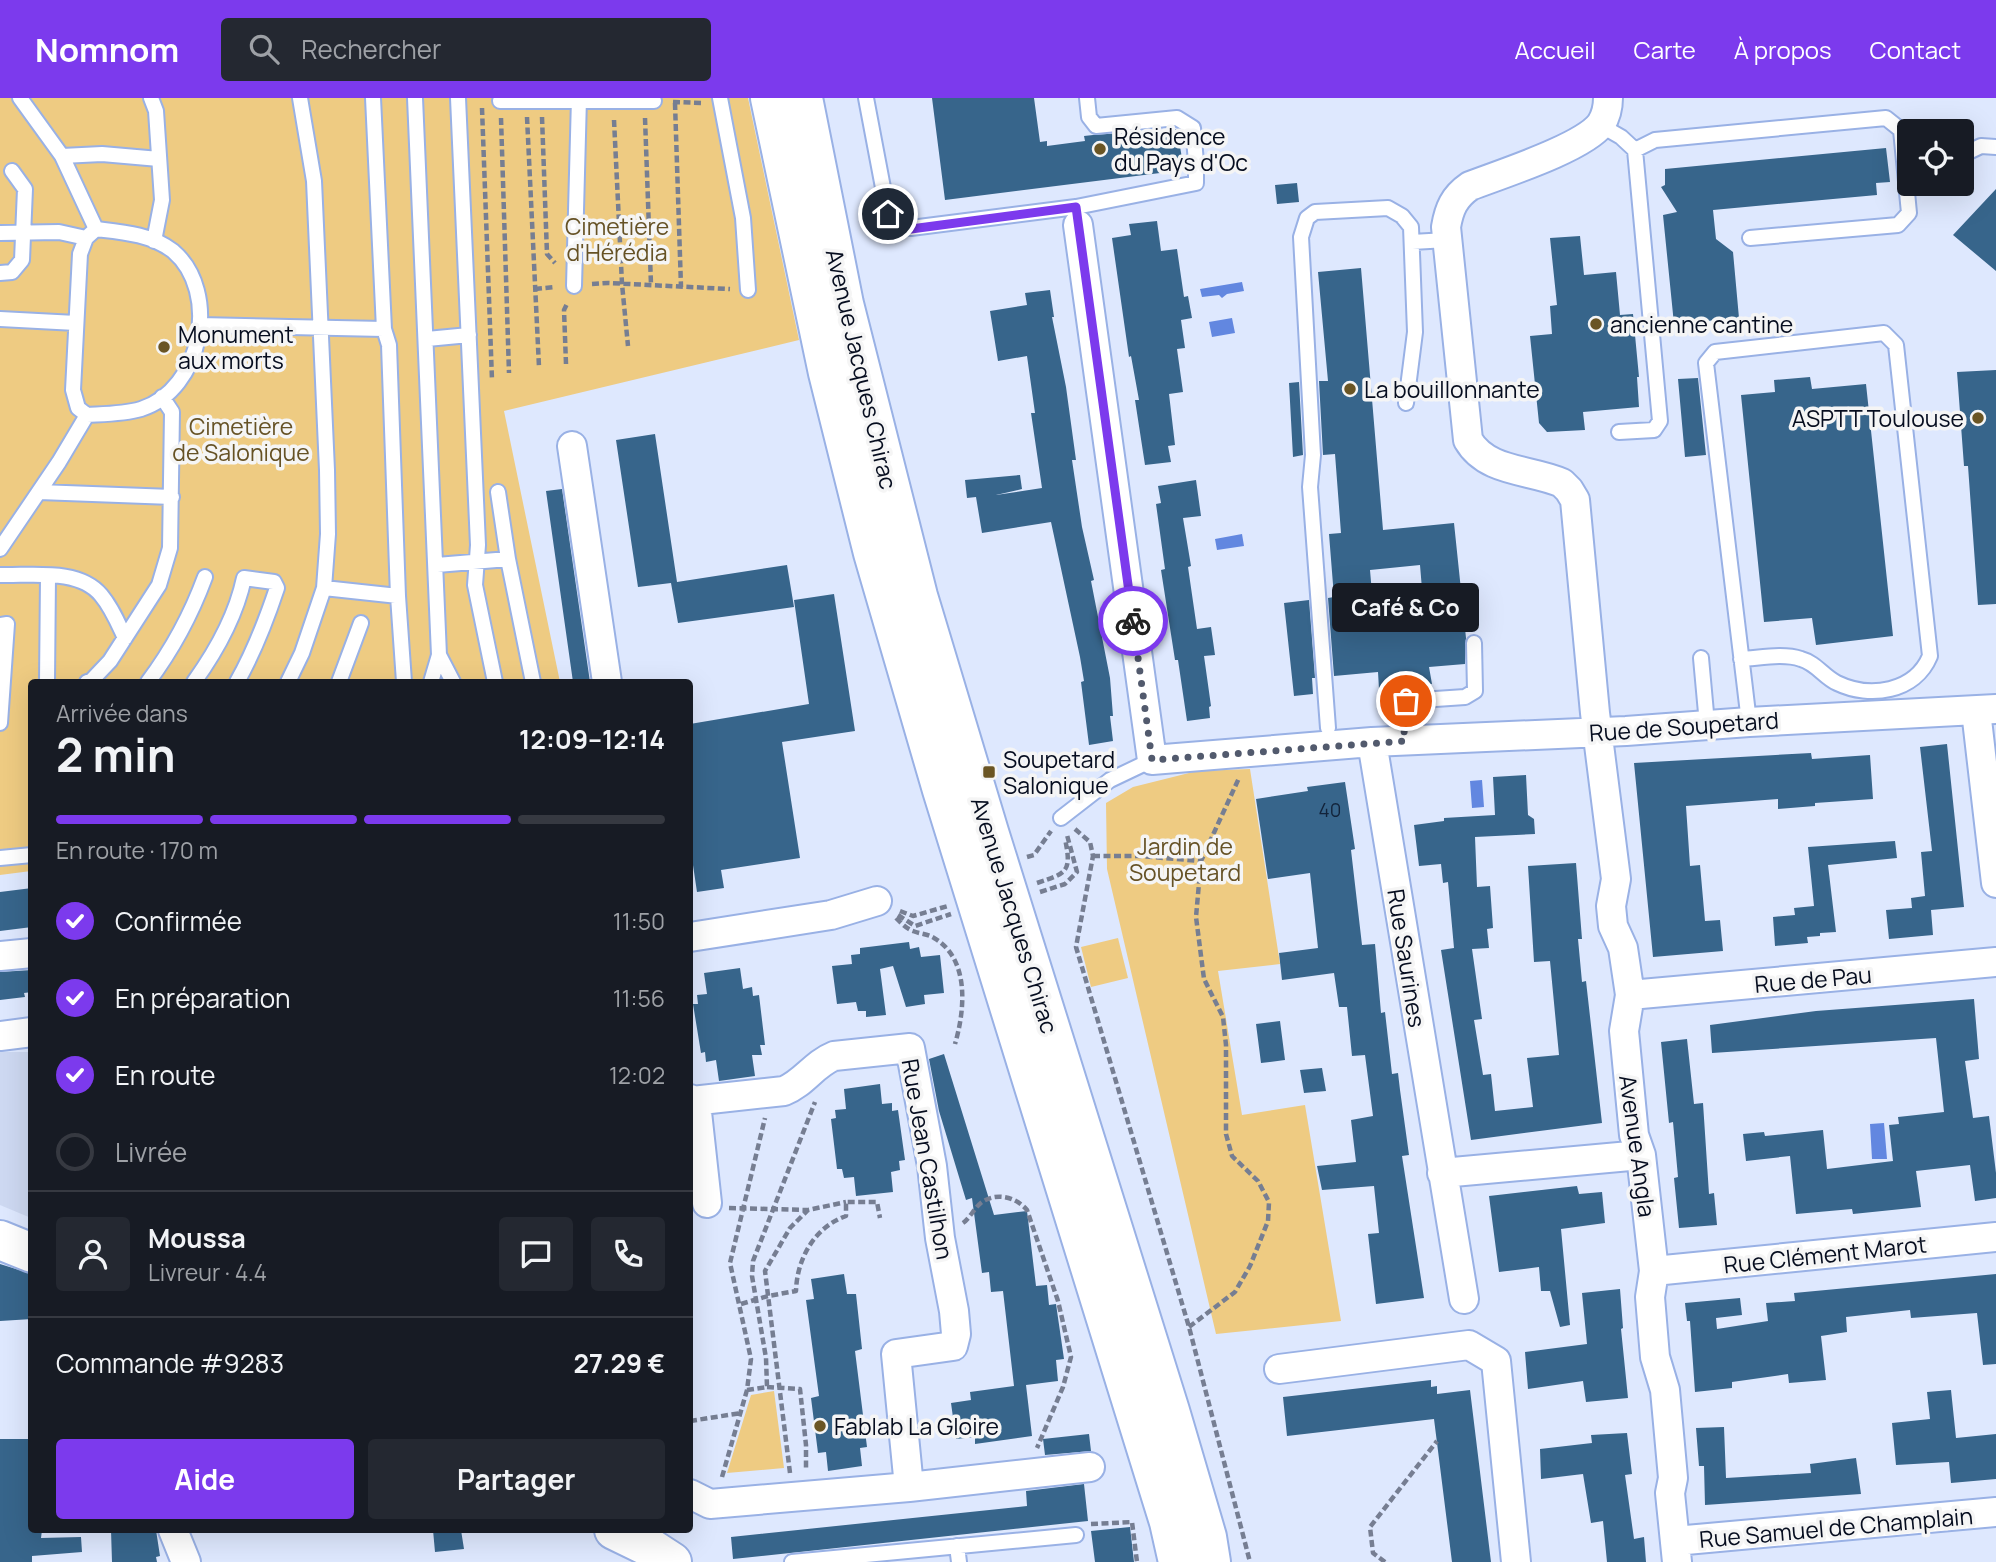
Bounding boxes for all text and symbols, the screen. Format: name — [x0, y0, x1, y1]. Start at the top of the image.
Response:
search box — [221, 18, 711, 81]
text: Nomnom — [35, 27, 179, 72]
icon: search — [245, 30, 283, 68]
text: Rechercher — [301, 31, 441, 67]
text: Accueil — [1515, 33, 1595, 66]
text: Carte — [1633, 33, 1696, 66]
text: À propos — [1734, 33, 1832, 66]
text: Contact — [1870, 33, 1961, 66]
map controls — [1897, 119, 1974, 196]
button: locate — [1897, 119, 1974, 196]
place label: Résidence du Pays d'Oc — [1114, 120, 1248, 178]
marker: Résidence du Pays d'Oc — [1092, 141, 1108, 157]
pin — [858, 184, 918, 244]
icon: home — [869, 195, 907, 233]
park label: Cimetière d'Hérédia — [565, 210, 669, 268]
street label: Avenue Jacques Chirac — [819, 246, 905, 492]
place label: ancienne cantine — [1610, 308, 1793, 340]
marker: ancienne cantine — [1588, 316, 1604, 332]
place label: Monument aux morts — [178, 318, 294, 376]
marker: Monument aux morts — [156, 339, 172, 355]
place label: La bouillonnante — [1364, 373, 1540, 405]
marker: La bouillonnante — [1342, 381, 1358, 397]
place label: ASPTT Toulouse — [1792, 402, 1964, 434]
park label: Cimetière de Salonique — [172, 410, 310, 468]
marker: ASPTT Toulouse — [1970, 410, 1986, 426]
callout: Café & Co — [1332, 582, 1480, 631]
courier — [1098, 586, 1168, 656]
text: Café & Co — [1351, 591, 1460, 623]
icon: bike — [1114, 602, 1152, 640]
pin — [1376, 671, 1436, 731]
icon: bag — [1387, 682, 1425, 720]
text: Arrivée dans — [56, 697, 188, 729]
street label: Rue de Soupetard — [1588, 703, 1780, 749]
text: 12:09–12:14 — [519, 721, 665, 757]
text: 2 min — [56, 723, 176, 786]
place label: Soupetard Salonique — [1003, 743, 1115, 801]
marker: Soupetard Salonique — [981, 764, 997, 780]
street label: Avenue Jacques Chirac — [964, 793, 1066, 1037]
house number: 40 — [1319, 797, 1341, 823]
park label: Jardin de Soupetard — [1129, 830, 1241, 888]
text: En route · 170 m — [56, 834, 218, 866]
street label: Rue Saurines — [1380, 887, 1434, 1029]
icon: check — [56, 902, 94, 940]
text: Confirmée — [115, 903, 242, 939]
text: 11:50 — [613, 905, 665, 937]
street label: Rue de Pau — [1753, 958, 1873, 1000]
icon: check — [56, 979, 94, 1017]
text: En préparation — [115, 980, 290, 1016]
text: 11:56 — [613, 982, 665, 1014]
icon: check — [56, 1056, 94, 1094]
street label: Rue Jean Castilhon — [895, 1056, 961, 1262]
text: En route — [115, 1057, 216, 1093]
text: 12:02 — [609, 1059, 665, 1091]
street label: Avenue Angla — [1612, 1073, 1664, 1219]
text: Livrée — [115, 1134, 187, 1170]
button: person — [56, 1217, 130, 1291]
button: chat — [499, 1217, 573, 1291]
button: phone — [591, 1217, 665, 1291]
text: Moussa — [148, 1220, 246, 1256]
street label: Rue Clément Marot — [1722, 1227, 1928, 1281]
text: Livreur · 4.4 — [148, 1256, 267, 1288]
text: Commande #9283 — [56, 1345, 284, 1381]
text: 27.29 € — [574, 1345, 665, 1381]
place label: Fablab La Gloire — [834, 1410, 999, 1442]
marker: Fablab La Gloire — [812, 1418, 828, 1434]
button: Aide — [56, 1439, 354, 1519]
button: Partager — [368, 1439, 665, 1519]
street label: Rue Samuel de Champlain — [1698, 1499, 1974, 1555]

